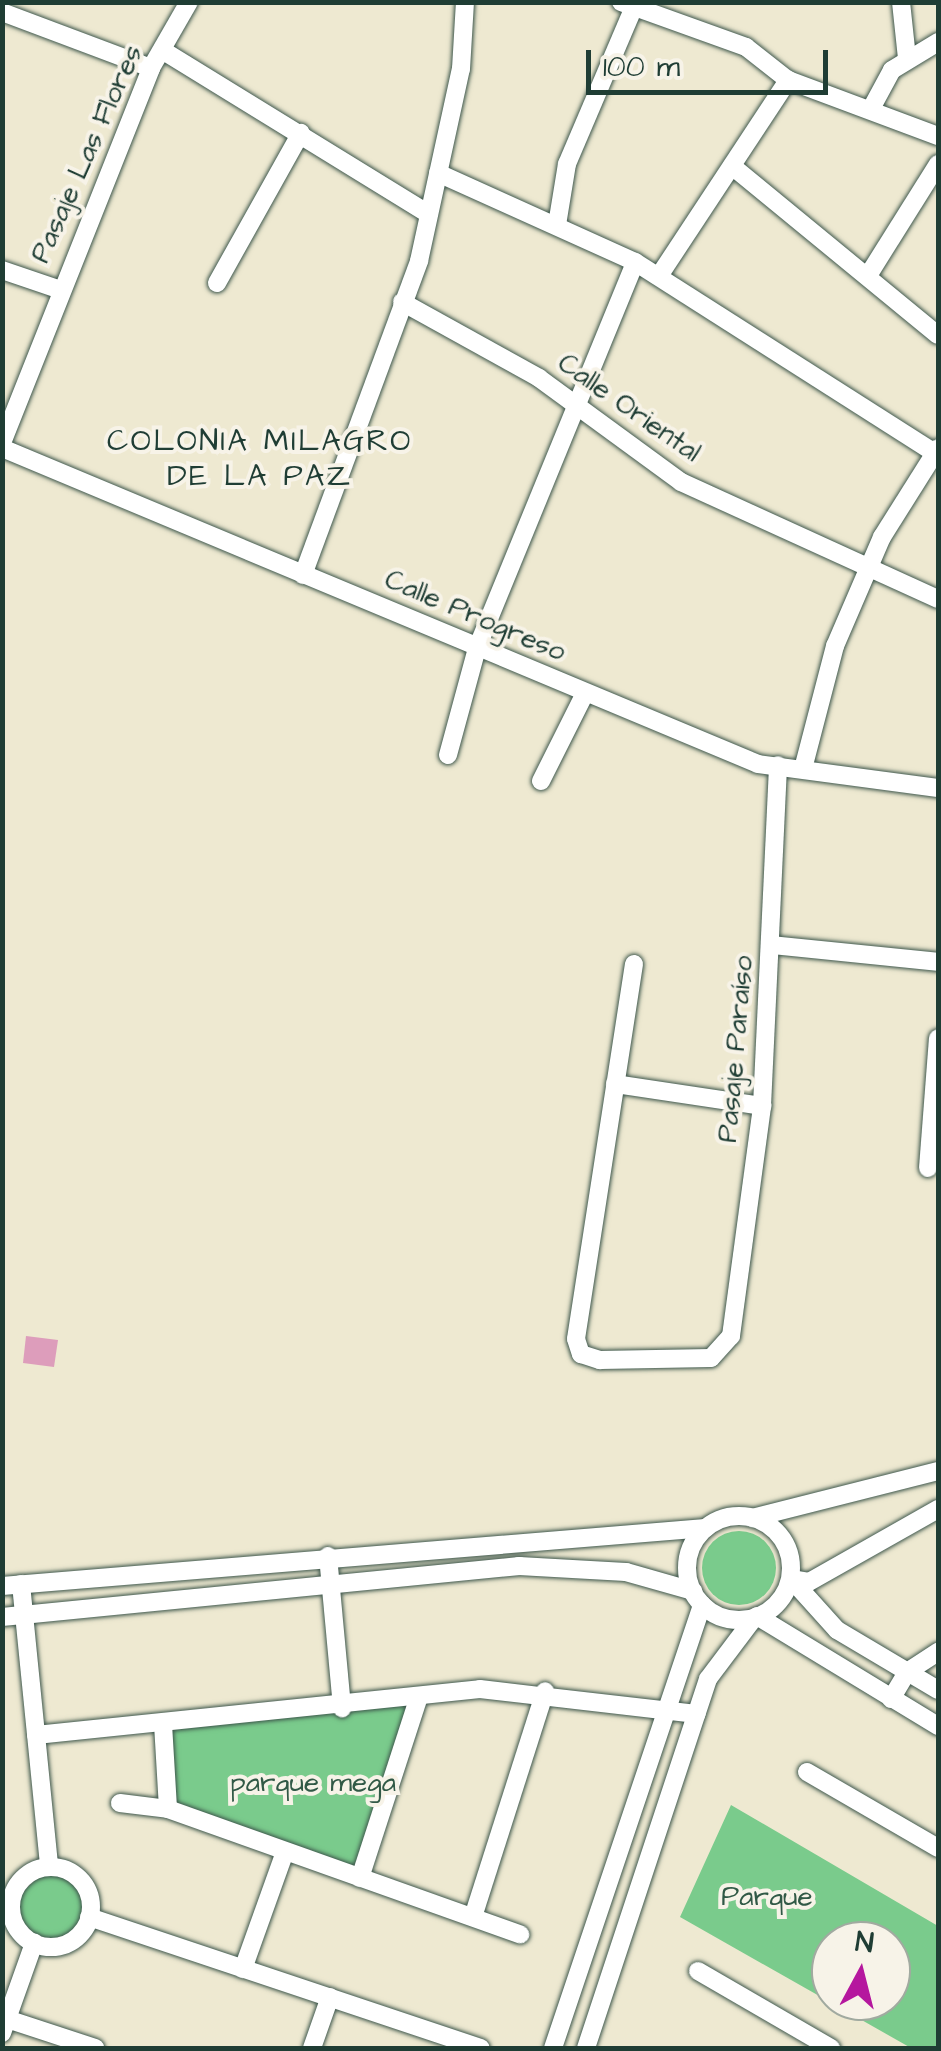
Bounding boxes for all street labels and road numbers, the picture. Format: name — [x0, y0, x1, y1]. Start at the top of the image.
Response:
street label: Pasaje Las Flores — [24, 40, 150, 268]
street label: Calle Oriental — [551, 346, 707, 470]
street label: Calle Progreso — [380, 563, 570, 669]
street label: Pasaje Paraíso — [711, 954, 761, 1144]

